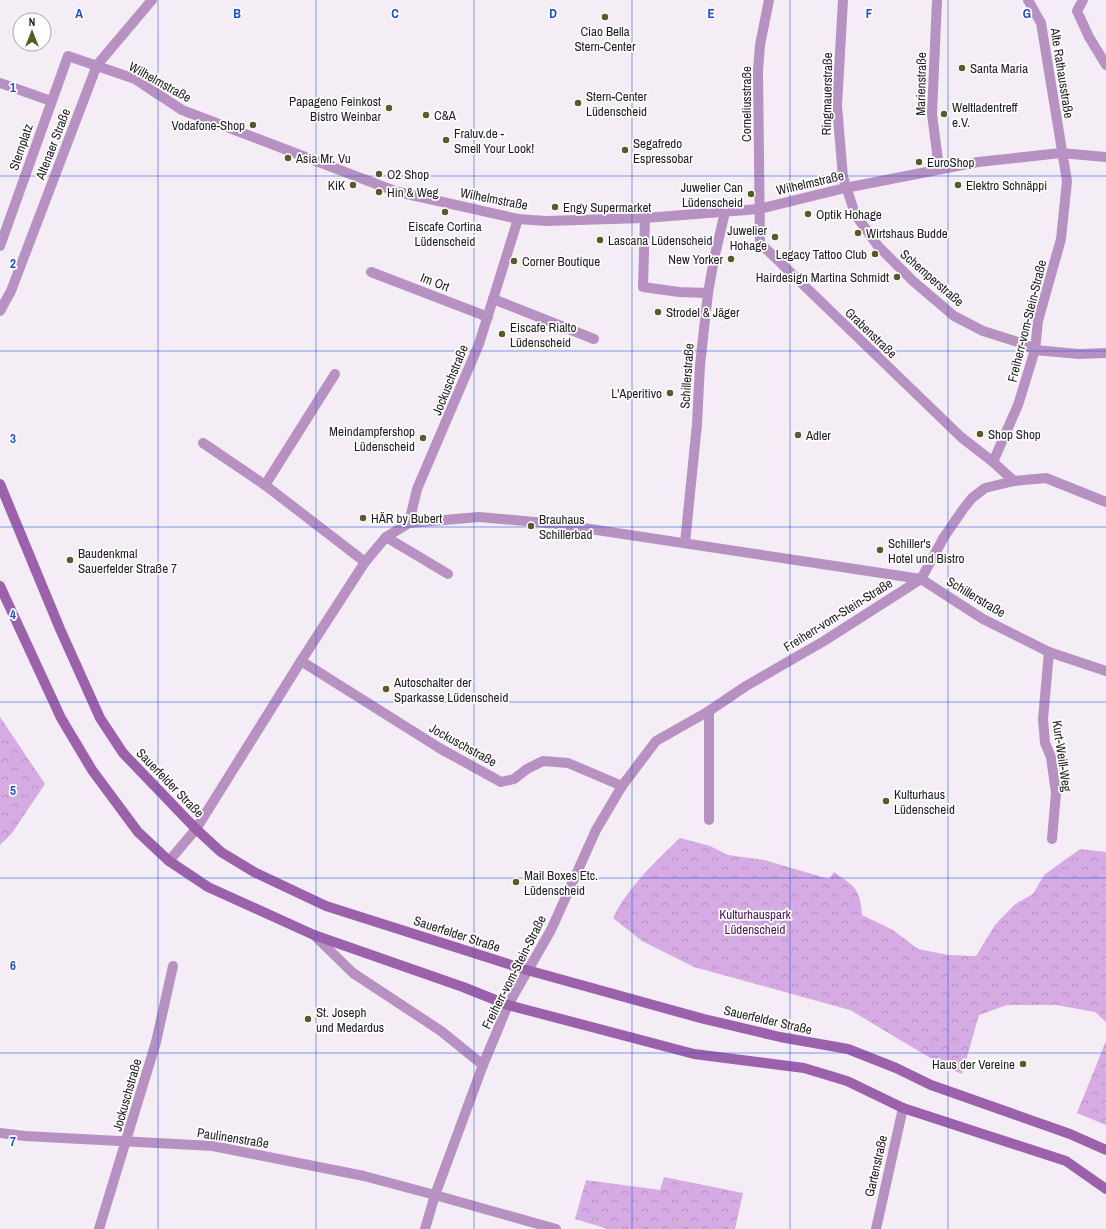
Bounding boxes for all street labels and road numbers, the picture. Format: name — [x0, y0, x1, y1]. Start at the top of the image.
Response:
street label: Alte Rathausstraße — [1046, 26, 1078, 119]
street label: Ringmauerstraße — [818, 52, 836, 136]
street label: Marienstraße — [912, 52, 930, 116]
street label: Wilhelmstraße — [126, 58, 194, 106]
street label: Corneliusstraße — [738, 66, 755, 142]
street label: Altenaer Straße — [31, 106, 74, 183]
street label: Sternplatz — [5, 122, 37, 172]
street label: Wilhelmstraße — [775, 167, 845, 199]
street label: Wilhelmstraße — [459, 184, 529, 214]
street label: Schemperstraße — [897, 246, 967, 310]
street label: Freiherr-vom-Stein-Straße — [1004, 258, 1050, 384]
street label: Im Ort — [418, 269, 452, 295]
street label: Grabenstraße — [841, 304, 901, 362]
street label: Jockuschstraße — [428, 342, 472, 418]
street label: Schillerstraße — [676, 343, 698, 409]
street label: Schillerstraße — [943, 573, 1009, 621]
street label: Freiherr-vom-Stein-Straße — [780, 574, 896, 655]
street label: Jockuschstraße — [426, 719, 500, 771]
street label: Kurt-Weill-Weg — [1049, 719, 1075, 793]
street label: Sauerfelder Straße — [133, 745, 207, 821]
street label: Sauerfelder Straße — [412, 912, 503, 956]
street label: Freiherr-vom-Stein-Straße — [478, 912, 550, 1032]
street label: Sauerfelder Straße — [722, 1002, 814, 1038]
street label: Jockuschstraße — [109, 1057, 145, 1133]
street label: Paulinenstraße — [196, 1124, 270, 1152]
street label: Gartenstraße — [861, 1133, 891, 1199]

